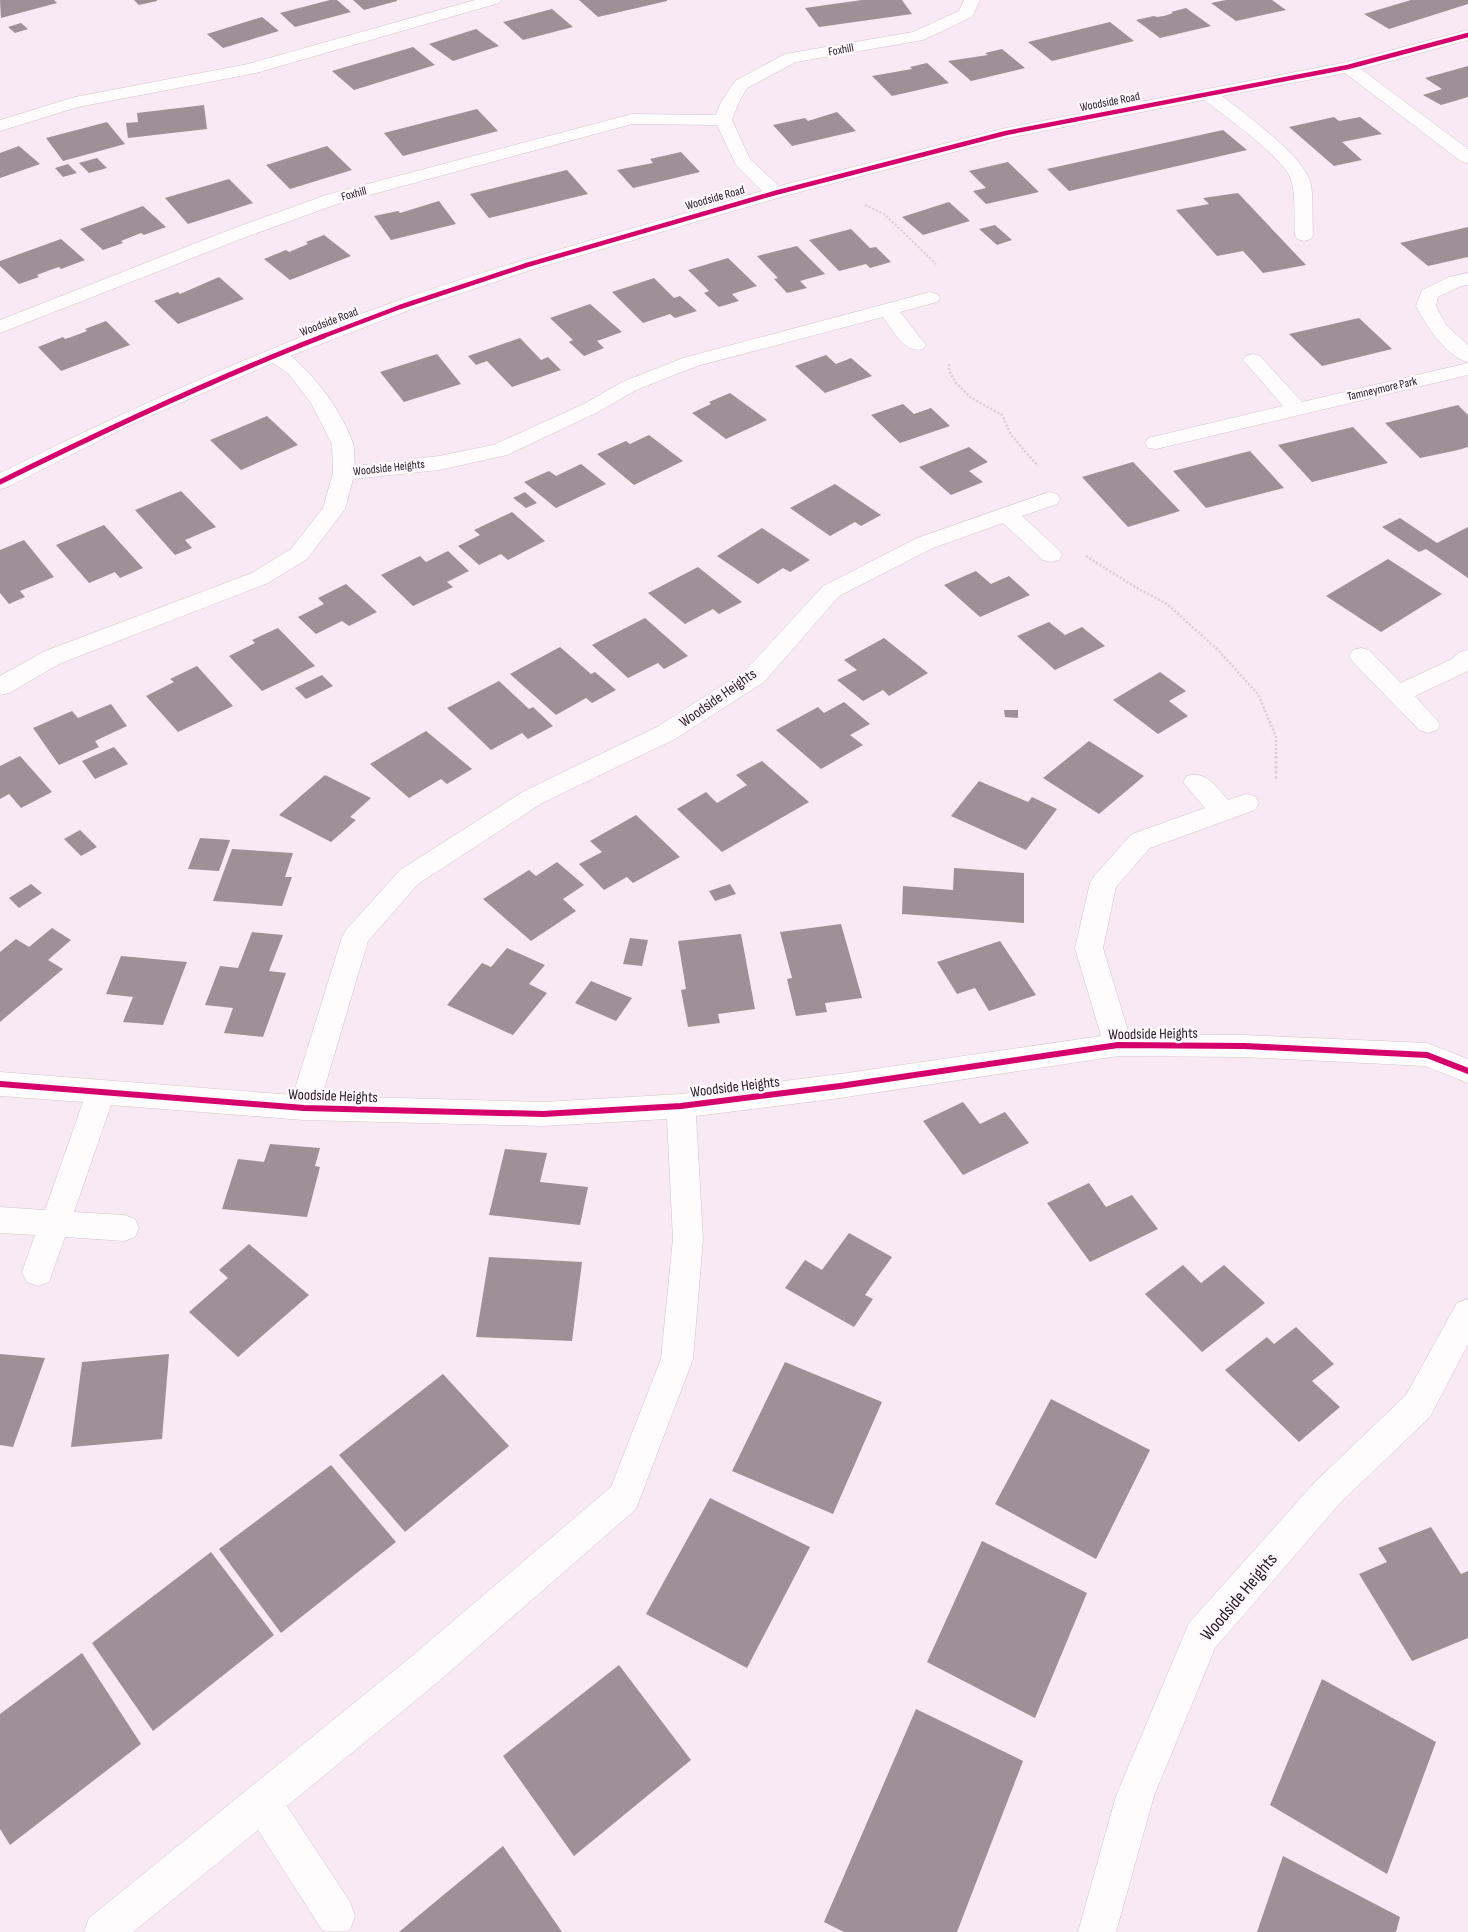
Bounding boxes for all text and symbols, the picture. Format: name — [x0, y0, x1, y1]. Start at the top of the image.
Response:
street label: Foxhill — [827, 40, 855, 60]
street label: Woodside Road — [1079, 89, 1141, 115]
street label: Woodside Road — [684, 182, 746, 214]
street label: Foxhill — [340, 183, 368, 205]
street label: Woodside Road — [298, 304, 360, 340]
street label: Tamneymore Park — [1346, 374, 1419, 404]
street label: Woodside Heights — [352, 457, 426, 479]
street label: Woodside Heights — [676, 664, 760, 732]
street label: Woodside Heights — [1108, 1024, 1198, 1044]
street label: Woodside Heights — [689, 1072, 781, 1102]
street label: Woodside Heights — [288, 1085, 378, 1107]
street label: Woodside Heights — [1196, 1549, 1282, 1645]

